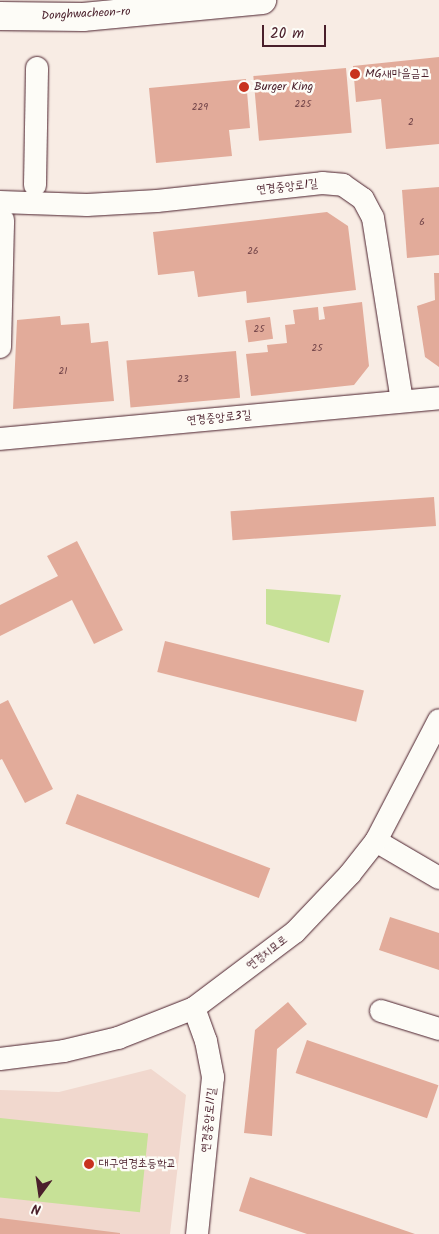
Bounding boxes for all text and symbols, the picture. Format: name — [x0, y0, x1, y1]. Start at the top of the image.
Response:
street label: Donghwacheon-ro — [41, 4, 131, 24]
scale bar — [264, 15, 328, 47]
text: 20 m — [270, 22, 304, 46]
place label: MG새마을금고 — [365, 67, 430, 81]
marker: MG새마을금고 — [349, 68, 361, 80]
place label: Burger King — [254, 80, 313, 94]
marker: Burger King — [238, 81, 250, 93]
house number: 225 — [295, 99, 311, 111]
house number: 229 — [192, 102, 208, 114]
house number: 2 — [408, 117, 414, 129]
street label: 연경중앙로1길 — [256, 177, 318, 197]
house number: 6 — [419, 217, 425, 229]
house number: 26 — [247, 246, 259, 258]
house number: 25 — [253, 324, 265, 336]
house number: 25 — [311, 343, 323, 355]
house number: 21 — [59, 366, 67, 378]
house number: 23 — [177, 374, 189, 386]
street label: 연경중앙로3길 — [186, 408, 252, 428]
street label: 연경지묘로 — [243, 933, 291, 973]
street label: 연경중앙로11길 — [198, 1087, 220, 1153]
place label: 대구연경초등학교 — [99, 1157, 176, 1171]
marker: 대구연경초등학교 — [83, 1158, 95, 1170]
north arrow — [15, 1169, 65, 1219]
text: N — [29, 1197, 43, 1220]

